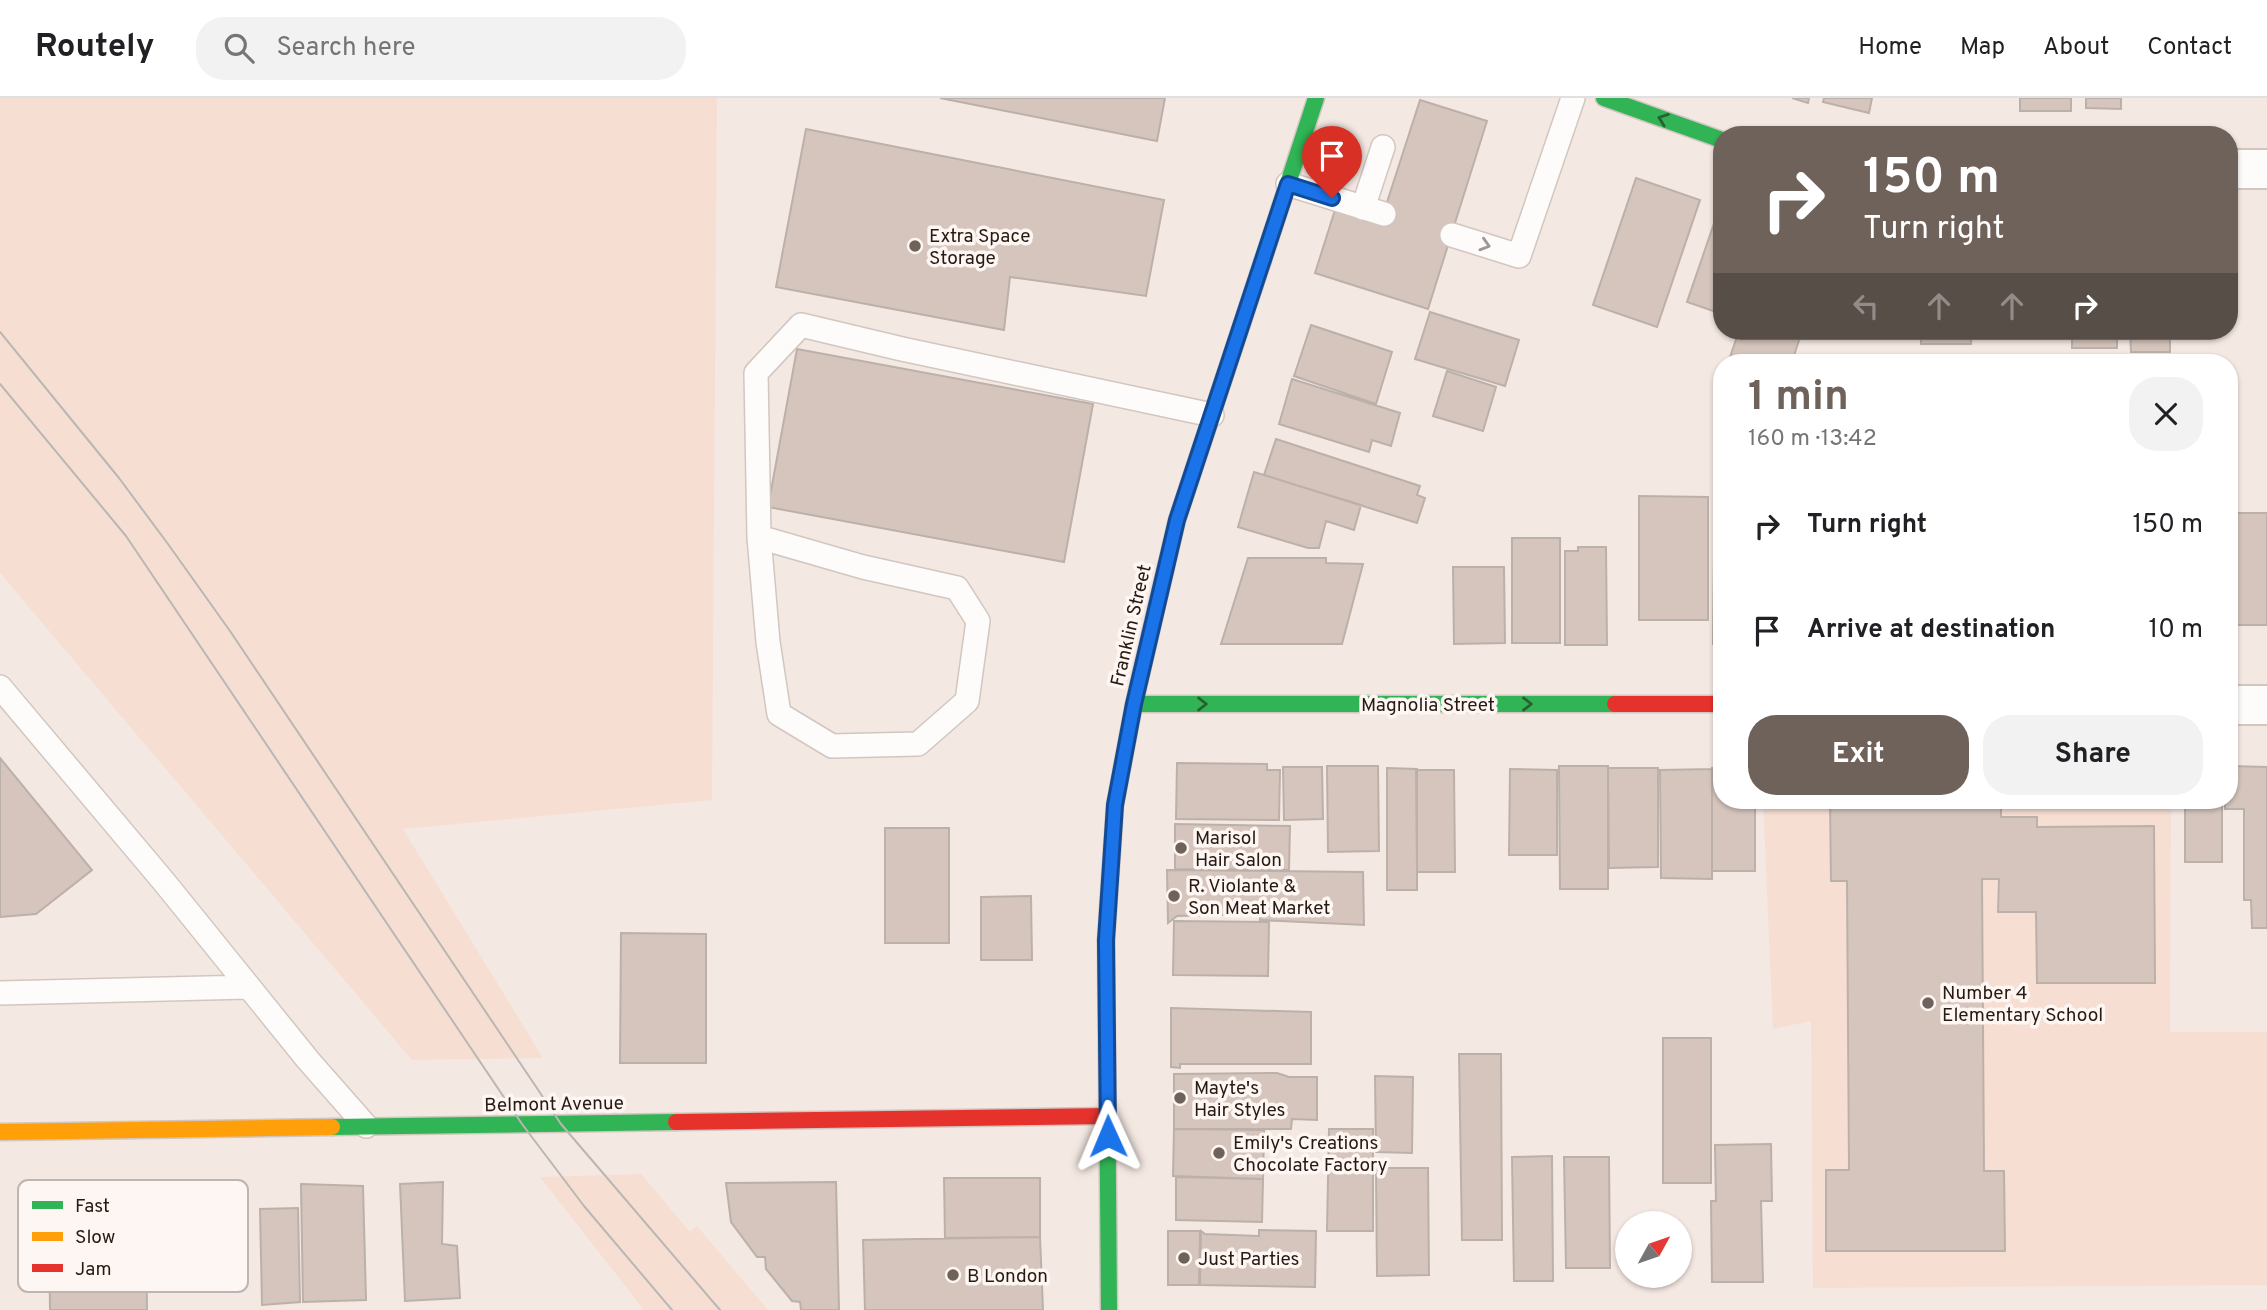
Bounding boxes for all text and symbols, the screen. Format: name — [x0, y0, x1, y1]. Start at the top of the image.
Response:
search box — [196, 17, 686, 80]
text: Routely — [35, 27, 154, 69]
icon: search — [220, 29, 258, 67]
text: Search here — [276, 32, 415, 65]
text: Home — [1858, 33, 1922, 63]
text: Map — [1960, 33, 2005, 63]
text: About — [2043, 33, 2109, 63]
text: Contact — [2147, 33, 2232, 63]
one-way arrow — [1657, 113, 1670, 127]
pin — [1302, 126, 1362, 198]
icon: arrive — [1313, 137, 1351, 175]
text: 150 m — [1863, 149, 2000, 211]
icon: right — [1748, 154, 1839, 245]
text: Turn right — [1863, 210, 2005, 250]
place label: Extra Space Storage — [929, 225, 1030, 271]
one-way arrow — [1479, 237, 1491, 252]
marker: Extra Space Storage — [907, 238, 923, 254]
icon: left — [1847, 287, 1885, 325]
icon: ahead — [1920, 287, 1958, 325]
icon: ahead — [1993, 287, 2031, 325]
icon: right — [2066, 287, 2104, 325]
text: 1 min — [1748, 372, 1849, 425]
button: close — [2129, 377, 2203, 451]
text: 160 m · 13:42 — [1748, 425, 1877, 454]
icon: right — [1748, 507, 1786, 545]
text: Turn right — [1807, 509, 1927, 542]
text: 150 m — [2132, 509, 2203, 542]
street label: Franklin Street — [1106, 562, 1158, 689]
icon: arrive — [1748, 612, 1786, 650]
text: Arrive at destination — [1807, 614, 2055, 647]
text: 10 m — [2148, 614, 2203, 647]
street label: Magnolia Street — [1361, 694, 1495, 718]
one-way arrow — [1197, 696, 1208, 712]
one-way arrow — [1523, 696, 1533, 712]
button: Exit — [1748, 715, 1969, 795]
button: Share — [1983, 715, 2203, 795]
place label: Marisol Hair Salon — [1195, 827, 1282, 873]
marker: Marisol Hair Salon — [1173, 840, 1189, 856]
place label: R. Violante & Son Meat Market — [1188, 875, 1330, 921]
marker: R. Violante & Son Meat Market — [1166, 888, 1182, 904]
place label: Number 4 Elementary School — [1942, 982, 2103, 1028]
marker: Number 4 Elementary School — [1920, 995, 1936, 1011]
place label: Mayte's Hair Styles — [1194, 1077, 1285, 1123]
marker: Mayte's Hair Styles — [1172, 1090, 1188, 1106]
street label: Belmont Avenue — [484, 1092, 624, 1118]
position arrow — [1071, 1099, 1145, 1173]
place label: Emily's Creations Chocolate Factory — [1233, 1132, 1388, 1178]
marker: Emily's Creations Chocolate Factory — [1211, 1145, 1227, 1161]
legend — [18, 1180, 248, 1292]
text: Fast — [75, 1195, 110, 1219]
north arrow — [1615, 1211, 1692, 1288]
map controls — [1615, 1211, 1692, 1288]
text: Slow — [75, 1226, 115, 1250]
place label: Just Parties — [1198, 1248, 1300, 1272]
marker: Just Parties — [1176, 1250, 1192, 1266]
text: Jam — [75, 1258, 112, 1282]
place label: B London — [967, 1265, 1048, 1289]
marker: B London — [945, 1267, 961, 1283]

